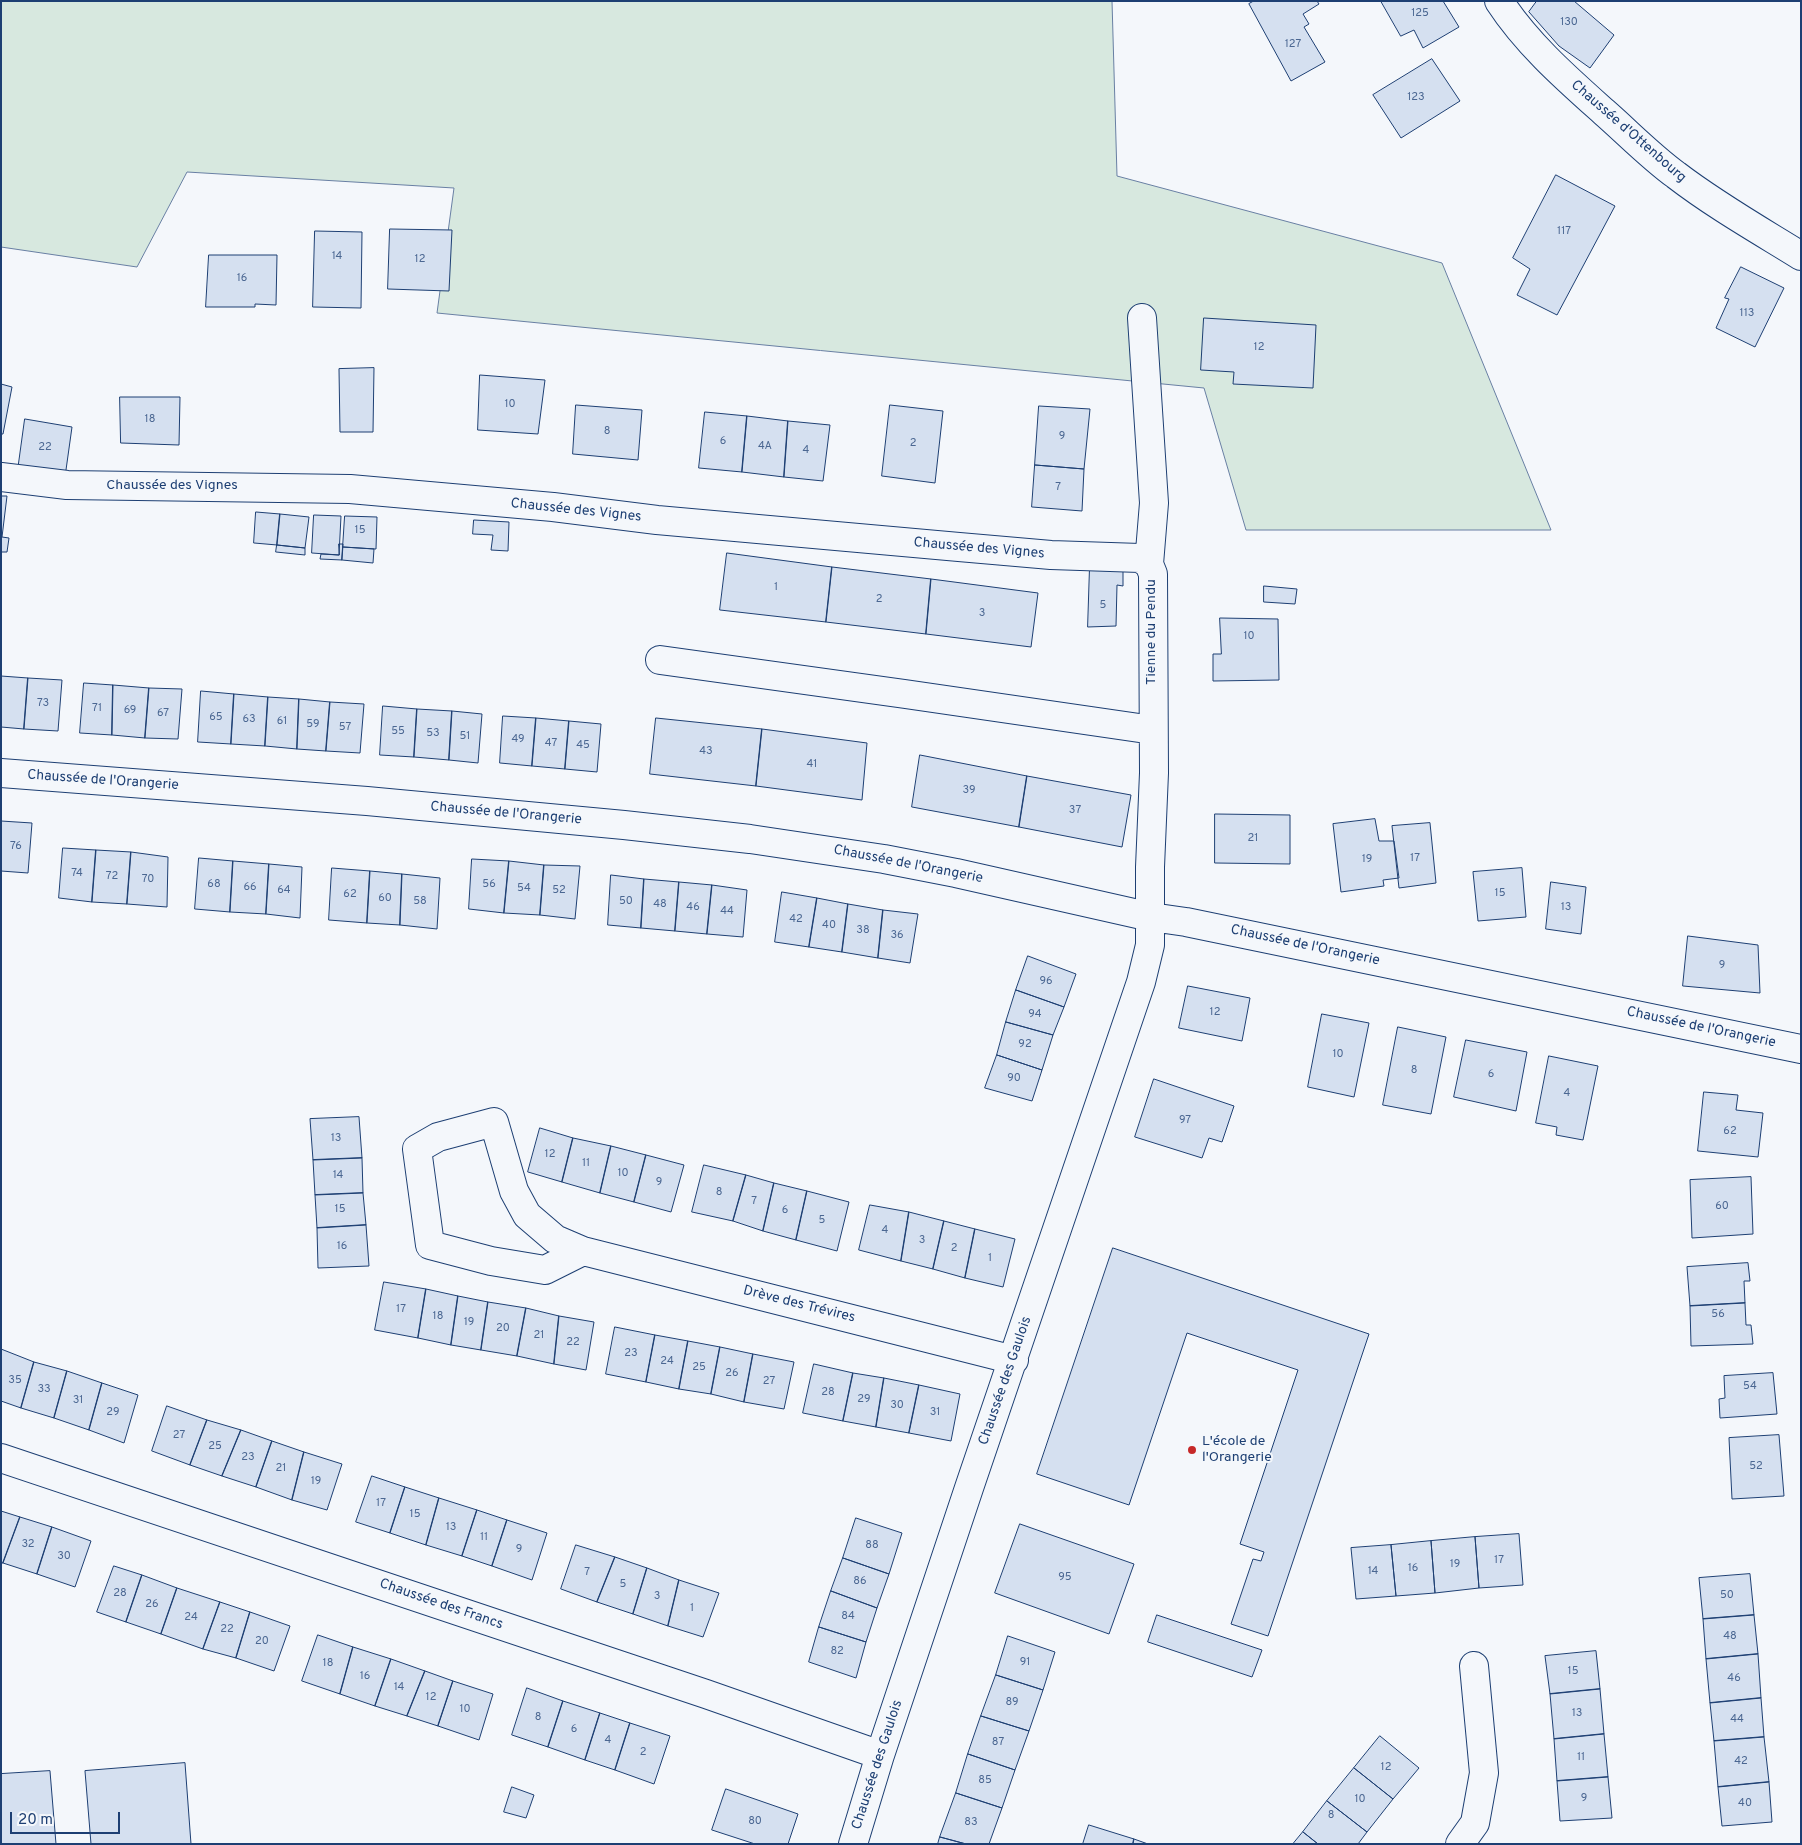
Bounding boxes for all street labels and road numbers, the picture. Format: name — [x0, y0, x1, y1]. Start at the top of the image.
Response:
street label: Chaussée d'Ottenbourg — [1567, 77, 1689, 187]
street label: Chaussée des Vignes — [106, 478, 238, 494]
street label: Chaussée des Vignes — [510, 496, 642, 526]
street label: Chaussée des Vignes — [913, 535, 1045, 563]
street label: Tienne du Pendu — [1144, 579, 1160, 685]
street label: Chaussée de l'Orangerie — [27, 767, 179, 795]
street label: Chaussée de l'Orangerie — [430, 799, 582, 829]
street label: Chaussée de l'Orangerie — [832, 842, 984, 888]
street label: Chaussée de l'Orangerie — [1229, 922, 1381, 970]
street label: Chaussée de l'Orangerie — [1625, 1004, 1777, 1052]
street label: Drève des Trévires — [741, 1283, 857, 1327]
street label: Chaussée des Gaulois — [976, 1314, 1036, 1448]
street label: Chaussée des Francs — [377, 1576, 505, 1634]
street label: Chaussée des Gaulois — [849, 1698, 907, 1832]

